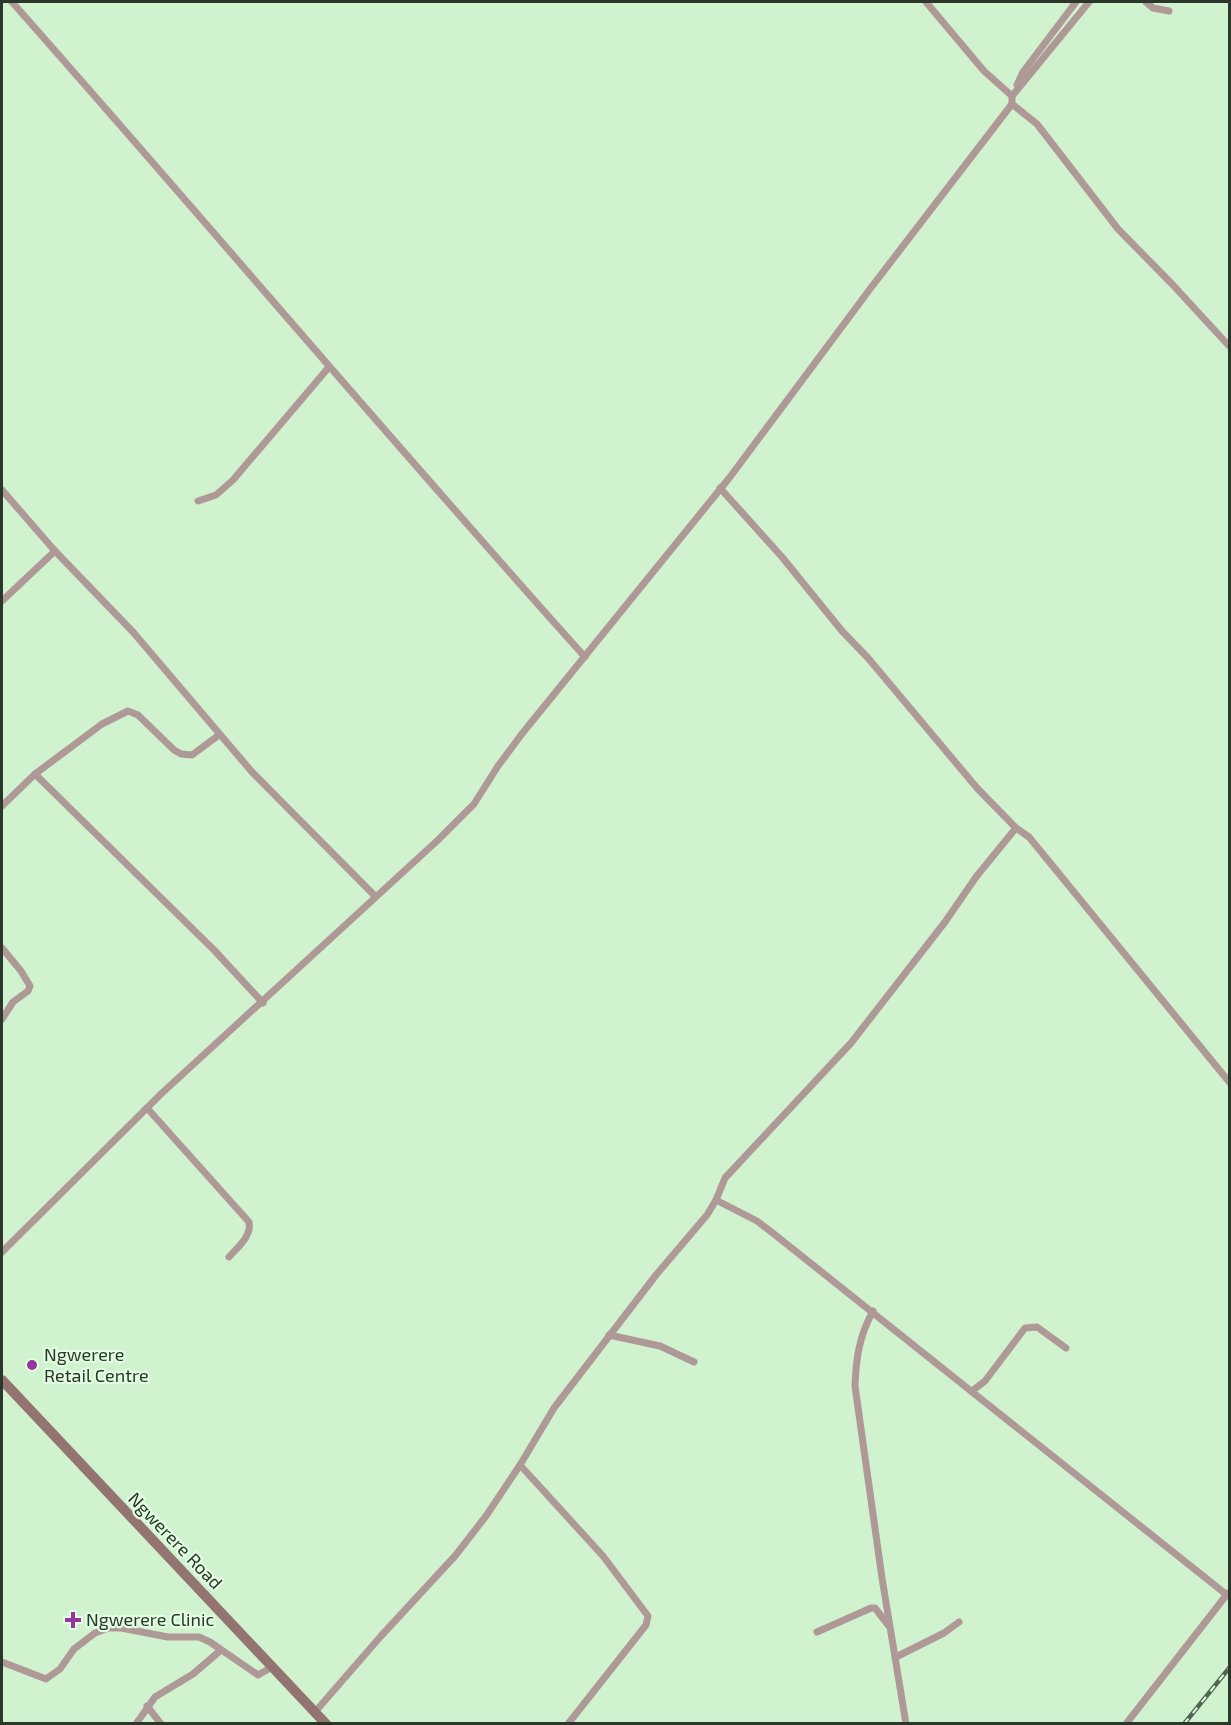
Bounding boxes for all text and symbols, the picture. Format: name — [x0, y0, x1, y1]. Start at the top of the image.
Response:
place label: Ngwerere Retail Centre — [44, 1343, 149, 1386]
marker: Ngwerere Retail Centre — [25, 1358, 39, 1372]
street label: Ngwerere Road — [124, 1487, 227, 1593]
place label: Ngwerere Clinic — [86, 1608, 214, 1630]
marker: Ngwerere Clinic — [64, 1611, 82, 1629]

